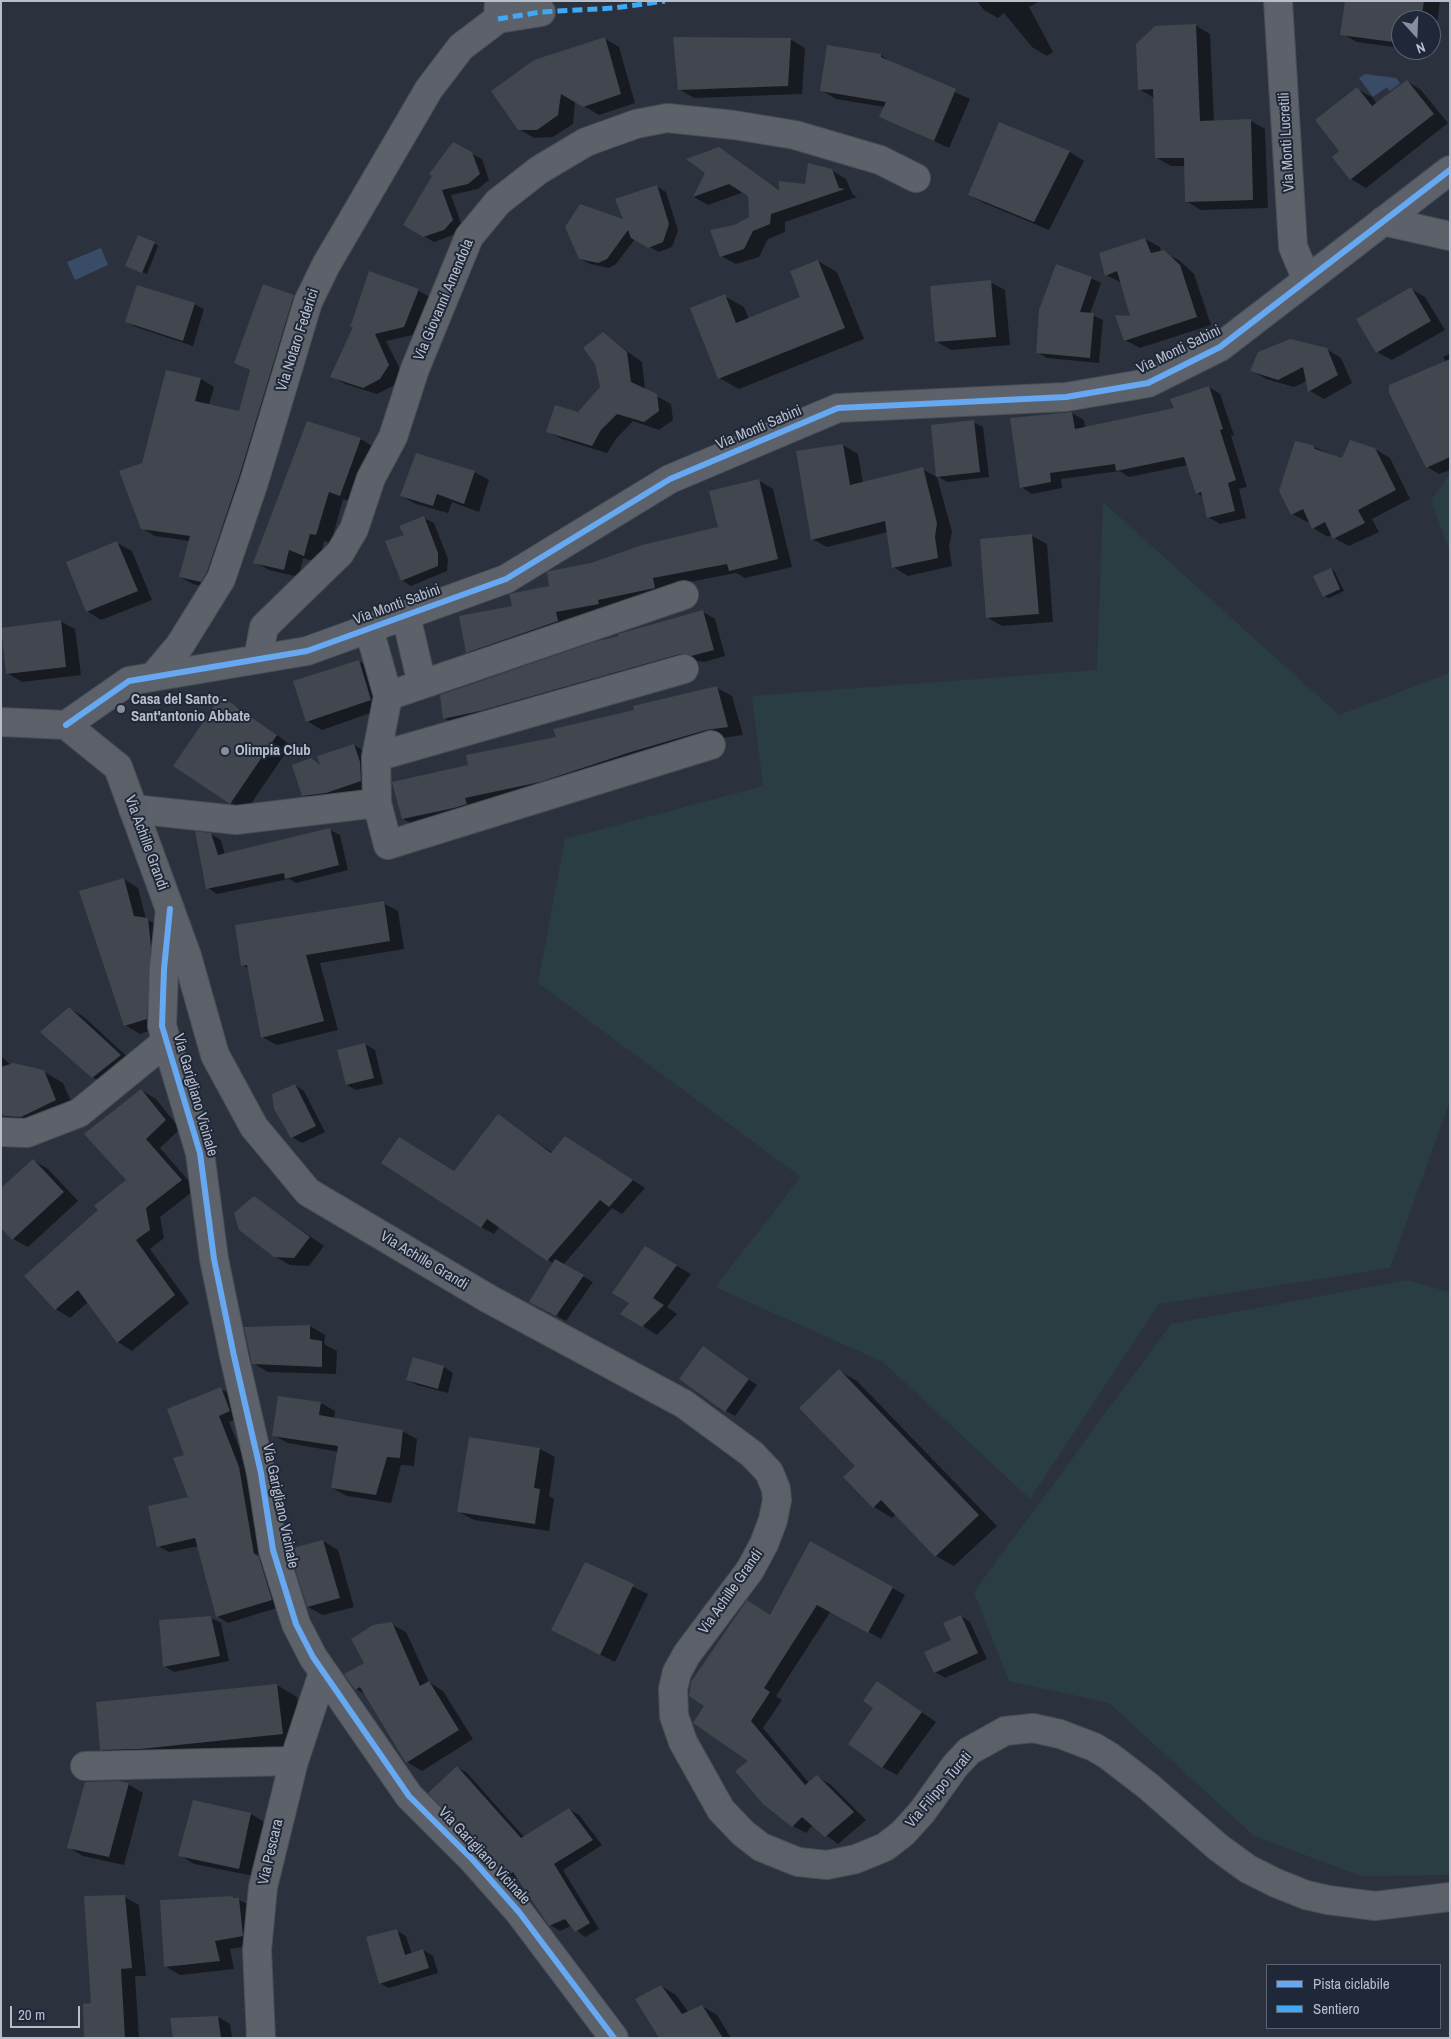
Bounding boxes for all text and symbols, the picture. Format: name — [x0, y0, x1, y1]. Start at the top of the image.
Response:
north arrow — [1391, 10, 1441, 60]
text: N — [1414, 38, 1428, 58]
street label: Via Monti Lucretili — [1275, 92, 1299, 192]
street label: Via Giovanni Amendola — [410, 236, 478, 364]
street label: Via Notaro Federici — [273, 287, 323, 393]
street label: Via Monti Sabini — [1134, 322, 1224, 378]
street label: Via Monti Sabini — [713, 402, 805, 454]
street label: Via Monti Sabini — [351, 581, 443, 629]
place label: Casa del Santo - Sant'antonio Abbate — [131, 691, 250, 726]
marker: Casa del Santo - Sant'antonio Abbate — [115, 703, 127, 715]
place label: Olimpia Club — [235, 742, 311, 760]
marker: Olimpia Club — [219, 745, 231, 757]
street label: Via Achille Grandi — [121, 793, 171, 893]
street label: Via Garigliano Vicinale — [169, 1032, 221, 1158]
street label: Via Achille Grandi — [377, 1228, 471, 1294]
street label: Via Garigliano Vicinale — [258, 1442, 302, 1570]
street label: Via Achille Grandi — [695, 1546, 767, 1638]
street label: Via Filippo Turati — [902, 1748, 976, 1832]
street label: Via Garigliano Vicinale — [434, 1804, 534, 1908]
street label: Via Pescara — [255, 1817, 287, 1887]
legend — [1266, 1964, 1441, 2029]
text: Pista ciclabile — [1313, 1973, 1390, 1994]
scale bar — [12, 1996, 82, 2028]
text: Sentiero — [1313, 1998, 1360, 2019]
text: 20 m — [18, 2004, 45, 2025]

